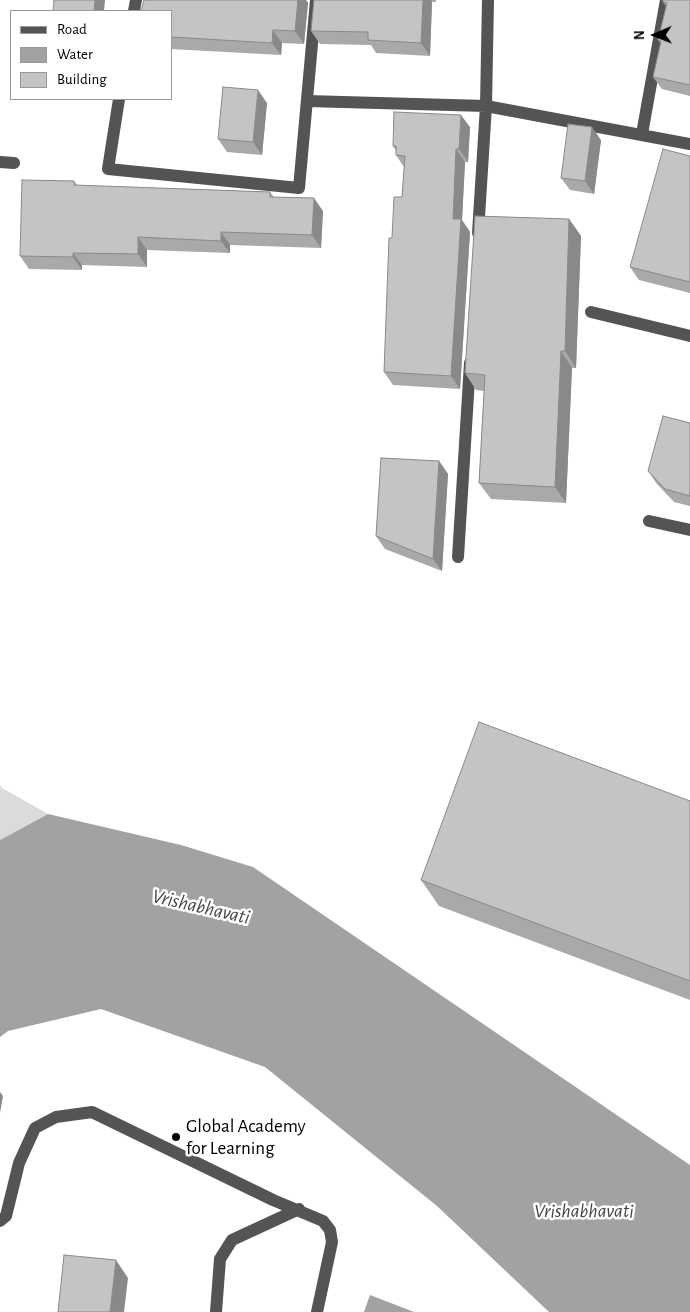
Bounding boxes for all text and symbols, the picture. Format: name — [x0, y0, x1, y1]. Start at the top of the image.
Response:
legend — [10, 10, 172, 100]
north arrow — [630, 10, 680, 60]
text: Road — [57, 22, 87, 37]
text: N — [633, 30, 647, 40]
text: Water — [57, 47, 93, 62]
text: Building — [57, 72, 107, 87]
water label: Vrishabhavati — [150, 884, 252, 930]
place label: Global Academy for Learning — [186, 1115, 306, 1159]
marker: Global Academy for Learning — [170, 1131, 182, 1143]
water label: Vrishabhavati — [534, 1199, 634, 1223]

